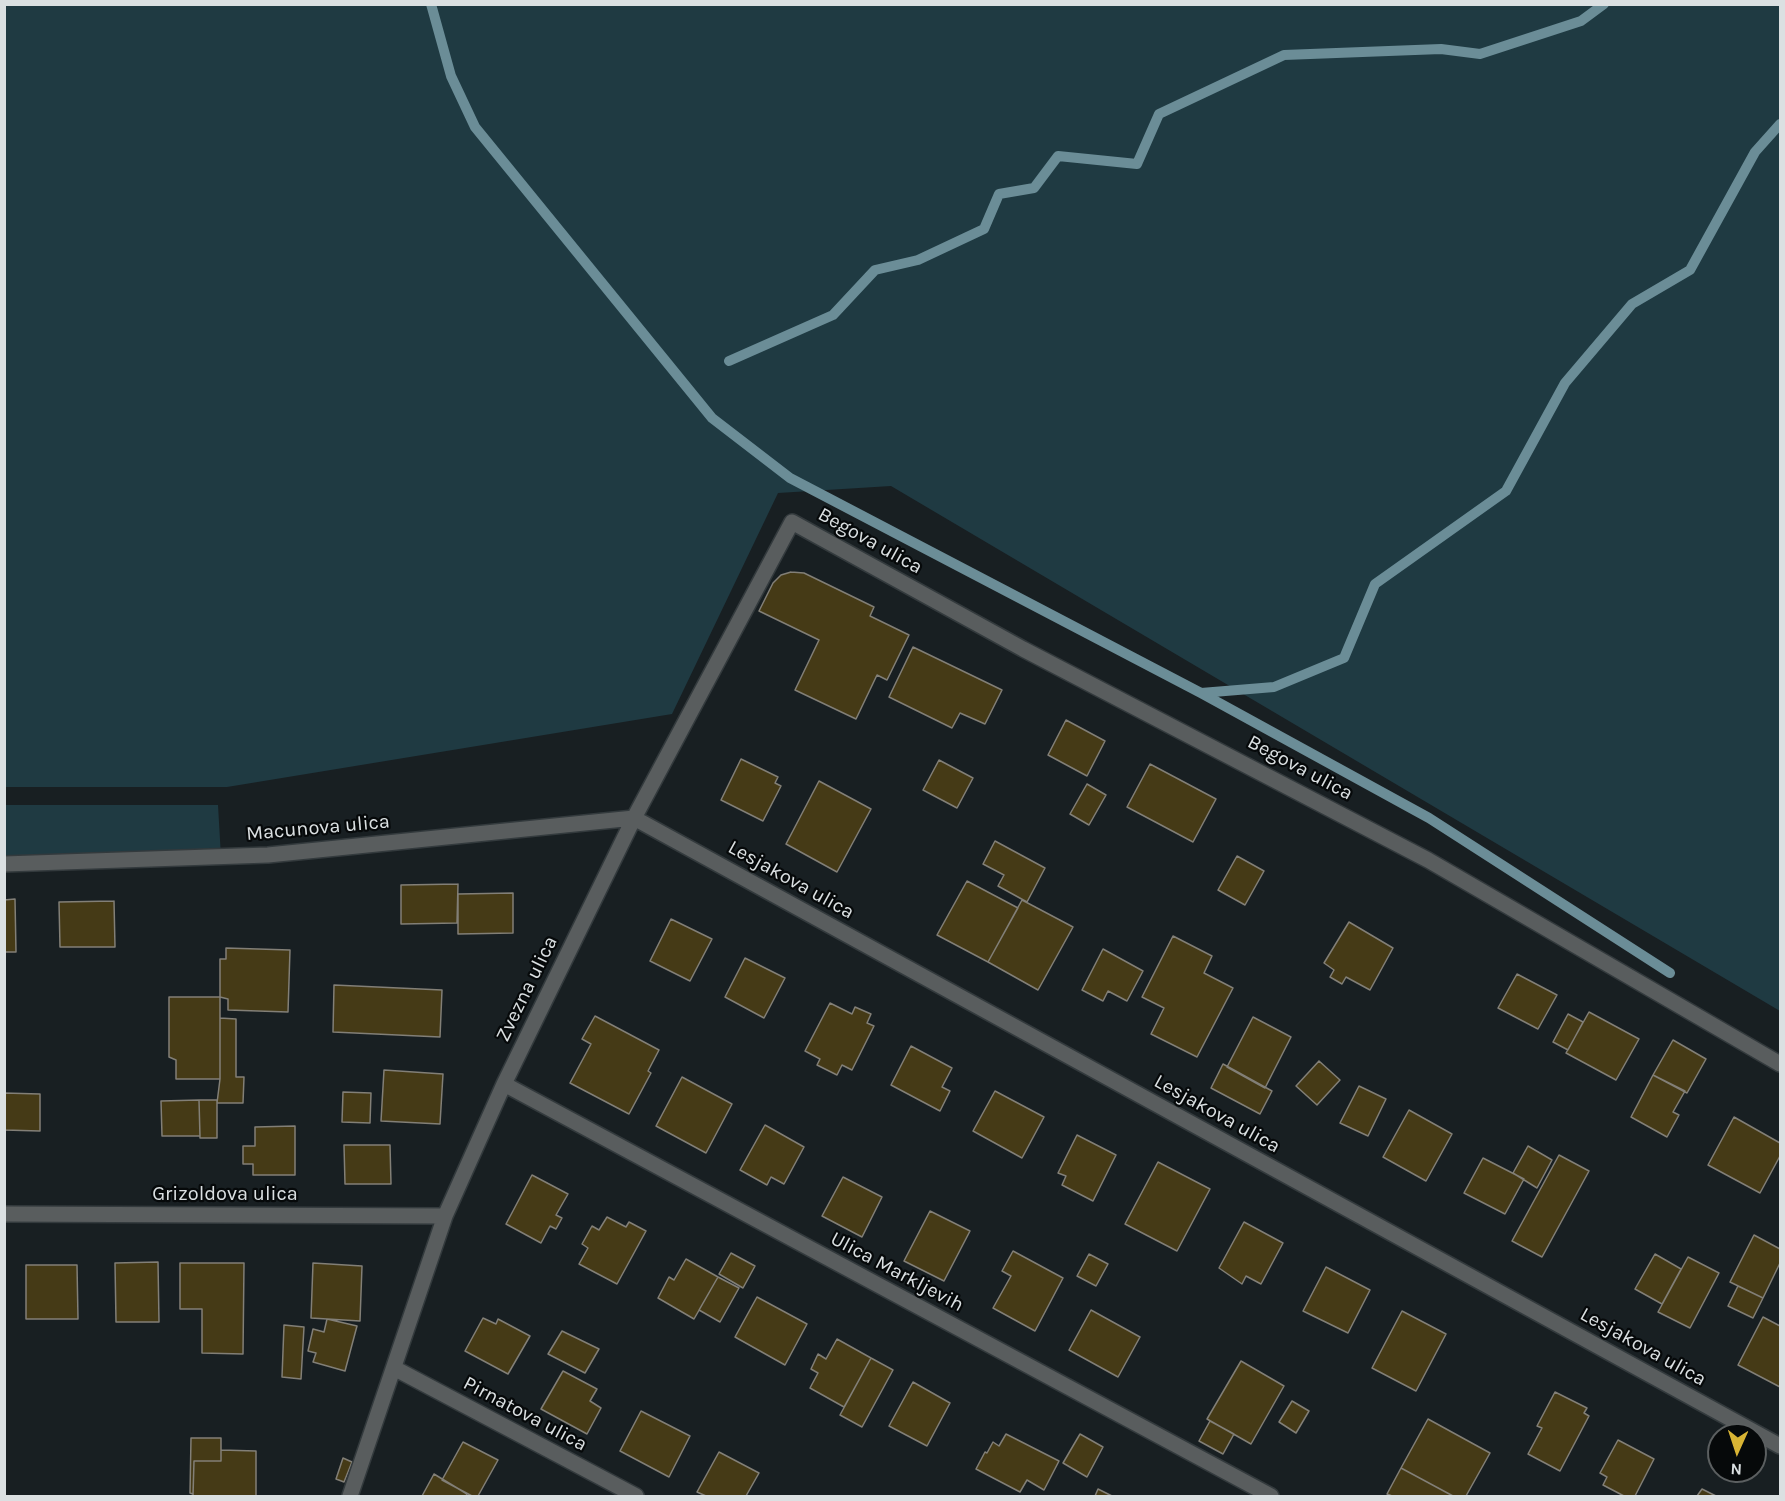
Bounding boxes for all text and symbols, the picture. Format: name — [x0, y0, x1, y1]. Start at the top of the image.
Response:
street label: Begova ulica — [814, 502, 926, 580]
street label: Begova ulica — [1243, 730, 1357, 806]
street label: Macunova ulica — [245, 810, 391, 846]
street label: Lesjakova ulica — [724, 835, 858, 925]
street label: Zvezna ulica — [491, 932, 563, 1046]
street label: Lesjakova ulica — [1150, 1069, 1284, 1159]
street label: Grizoldova ulica — [152, 1182, 298, 1206]
street label: Ulica Markljevih — [826, 1227, 968, 1317]
street label: Lesjakova ulica — [1576, 1302, 1710, 1392]
street label: Pirnatova ulica — [459, 1371, 591, 1457]
north arrow — [1707, 1423, 1767, 1483]
text: N — [1730, 1460, 1742, 1479]

